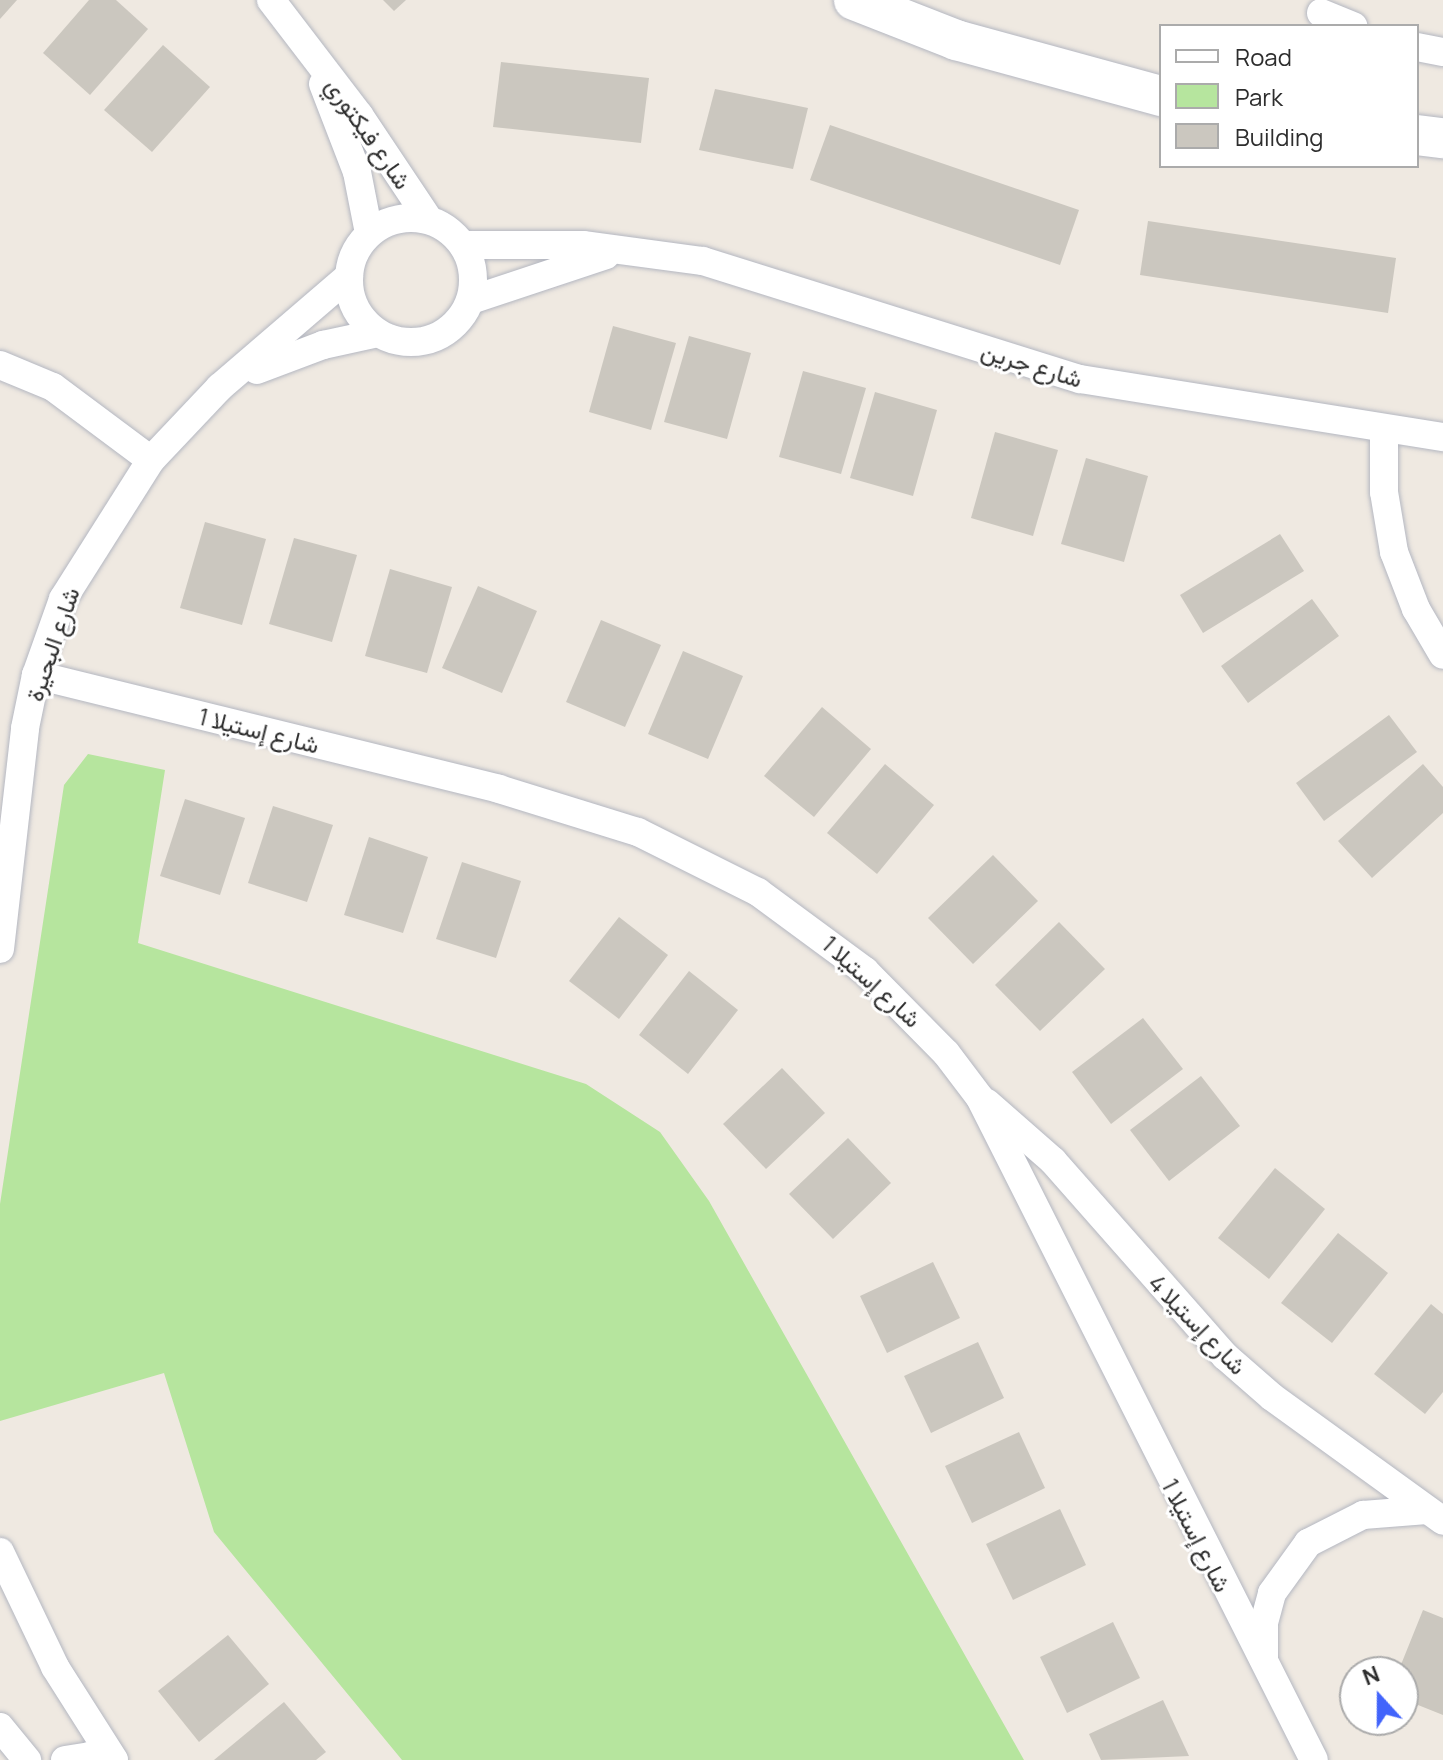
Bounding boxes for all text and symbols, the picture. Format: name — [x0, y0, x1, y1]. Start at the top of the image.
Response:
legend — [1159, 24, 1419, 168]
text: Road — [1235, 40, 1292, 73]
street label: شارع فيكتوري — [320, 72, 418, 194]
text: Park — [1235, 80, 1283, 113]
text: Building — [1235, 120, 1323, 153]
street label: شارع جرين — [978, 335, 1086, 393]
street label: شارع البحيرة — [19, 583, 85, 705]
street label: شارع إستيلا 1 — [196, 701, 322, 759]
street label: شارع إستيلا 1 — [816, 929, 928, 1033]
street label: شارع إستيلا 4 — [1143, 1268, 1253, 1380]
street label: شارع إستيلا 1 — [1156, 1473, 1238, 1597]
north arrow — [1339, 1656, 1419, 1736]
text: N — [1358, 1659, 1384, 1692]

